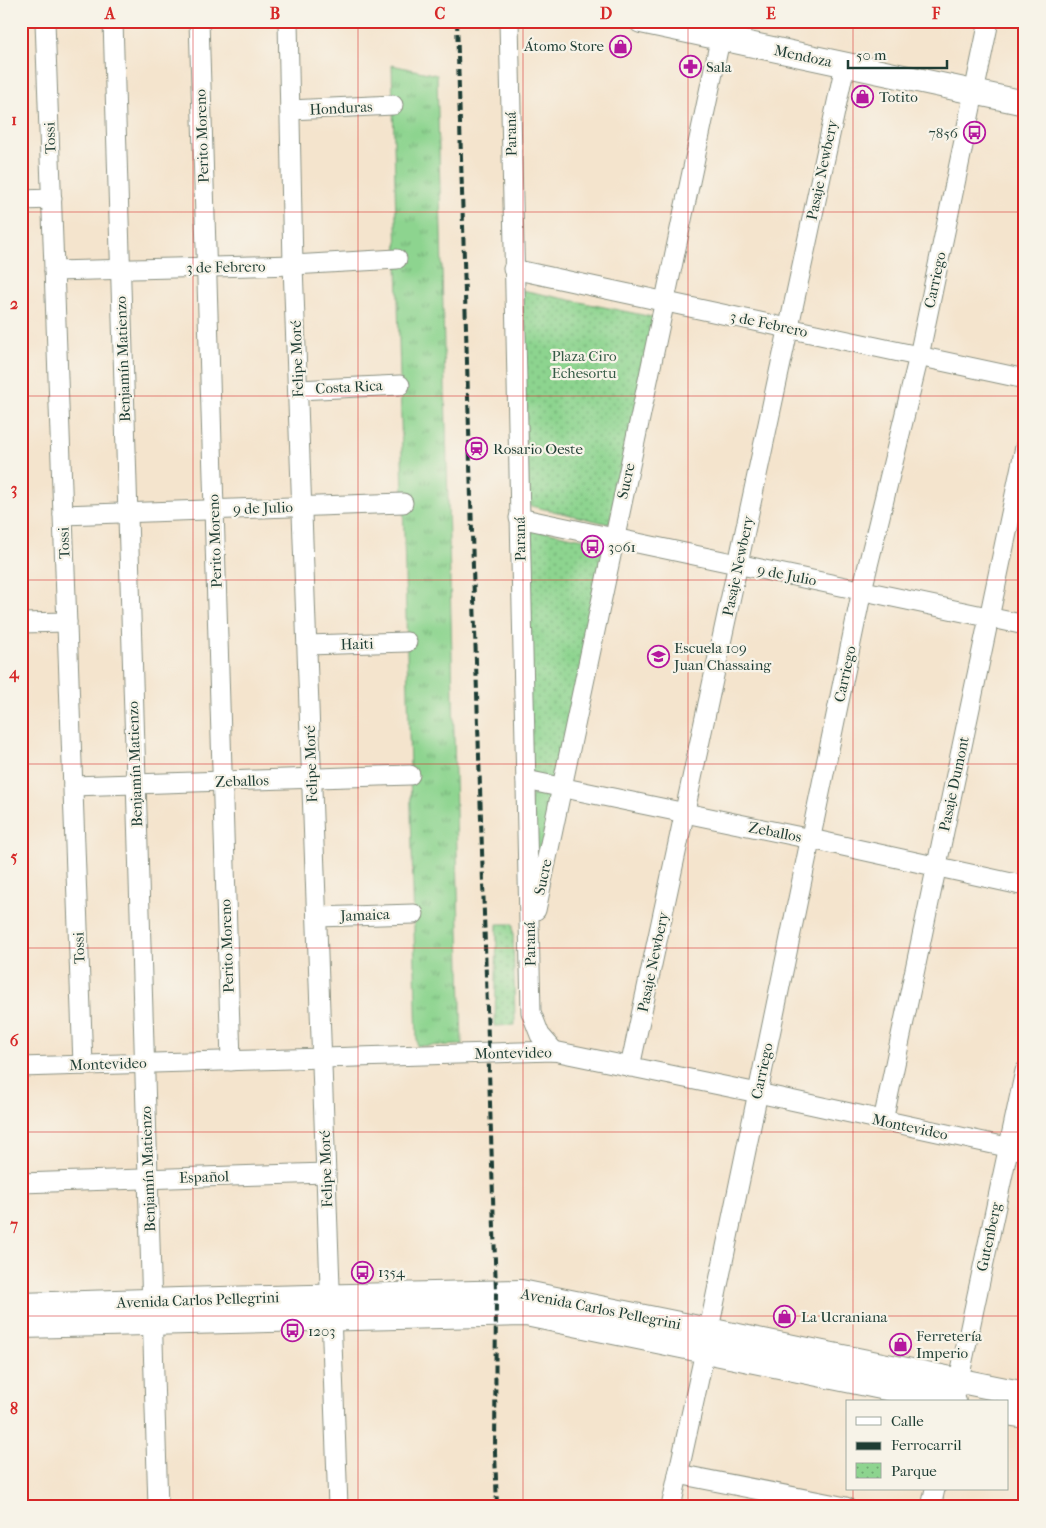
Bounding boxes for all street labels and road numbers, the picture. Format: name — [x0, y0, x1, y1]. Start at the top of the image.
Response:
street label: Mendoza — [772, 41, 835, 71]
street label: Perito Moreno — [191, 88, 213, 183]
street label: Honduras — [309, 97, 374, 119]
street label: Paraná — [502, 110, 520, 157]
street label: Pasaje Newbery — [803, 117, 842, 222]
street label: Tossi — [40, 121, 60, 154]
street label: Carriego — [920, 250, 950, 310]
street label: 3 de Febrero — [186, 257, 266, 277]
street label: Benjamín Matienzo — [112, 295, 134, 422]
street label: 3 de Febrero — [729, 307, 810, 341]
street label: Felipe Moré — [287, 319, 307, 398]
street label: Costa Rica — [315, 376, 384, 398]
street label: Sucre — [613, 461, 639, 501]
street label: Perito Moreno — [204, 493, 226, 588]
street label: 9 de Julio — [233, 498, 294, 518]
street label: Pasaje Newbery — [719, 513, 758, 618]
street label: Paraná — [511, 515, 529, 562]
street label: Tossi — [54, 526, 74, 559]
street label: 9 de Julio — [756, 560, 818, 590]
street label: Haiti — [340, 634, 374, 654]
street label: Carriego — [830, 644, 860, 704]
street label: Benjamín Matienzo — [124, 700, 146, 827]
street label: Felipe Moré — [301, 724, 321, 803]
street label: Pasaje Dumont — [935, 734, 973, 833]
street label: Zeballos — [215, 771, 270, 791]
street label: Zeballos — [747, 818, 804, 846]
street label: Sucre — [530, 857, 556, 897]
street label: Perito Moreno — [216, 898, 238, 993]
street label: Jamaica — [339, 905, 391, 925]
street label: Pasaje Newbery — [634, 909, 673, 1014]
street label: Paraná — [521, 920, 539, 967]
street label: Tossi — [69, 931, 89, 964]
street label: Carriego — [747, 1041, 777, 1101]
street label: Montevideo — [474, 1043, 552, 1063]
street label: Montevideo — [69, 1054, 147, 1074]
street label: Benjamín Matienzo — [137, 1105, 159, 1232]
street label: Montevideo — [870, 1110, 950, 1144]
street label: Felipe Moré — [316, 1129, 336, 1208]
street label: Español — [179, 1167, 229, 1187]
street label: Gutenberg — [973, 1200, 1005, 1273]
street label: Avenida Carlos Pellegrini — [518, 1284, 683, 1333]
street label: Avenida Carlos Pellegrini — [115, 1288, 280, 1312]

